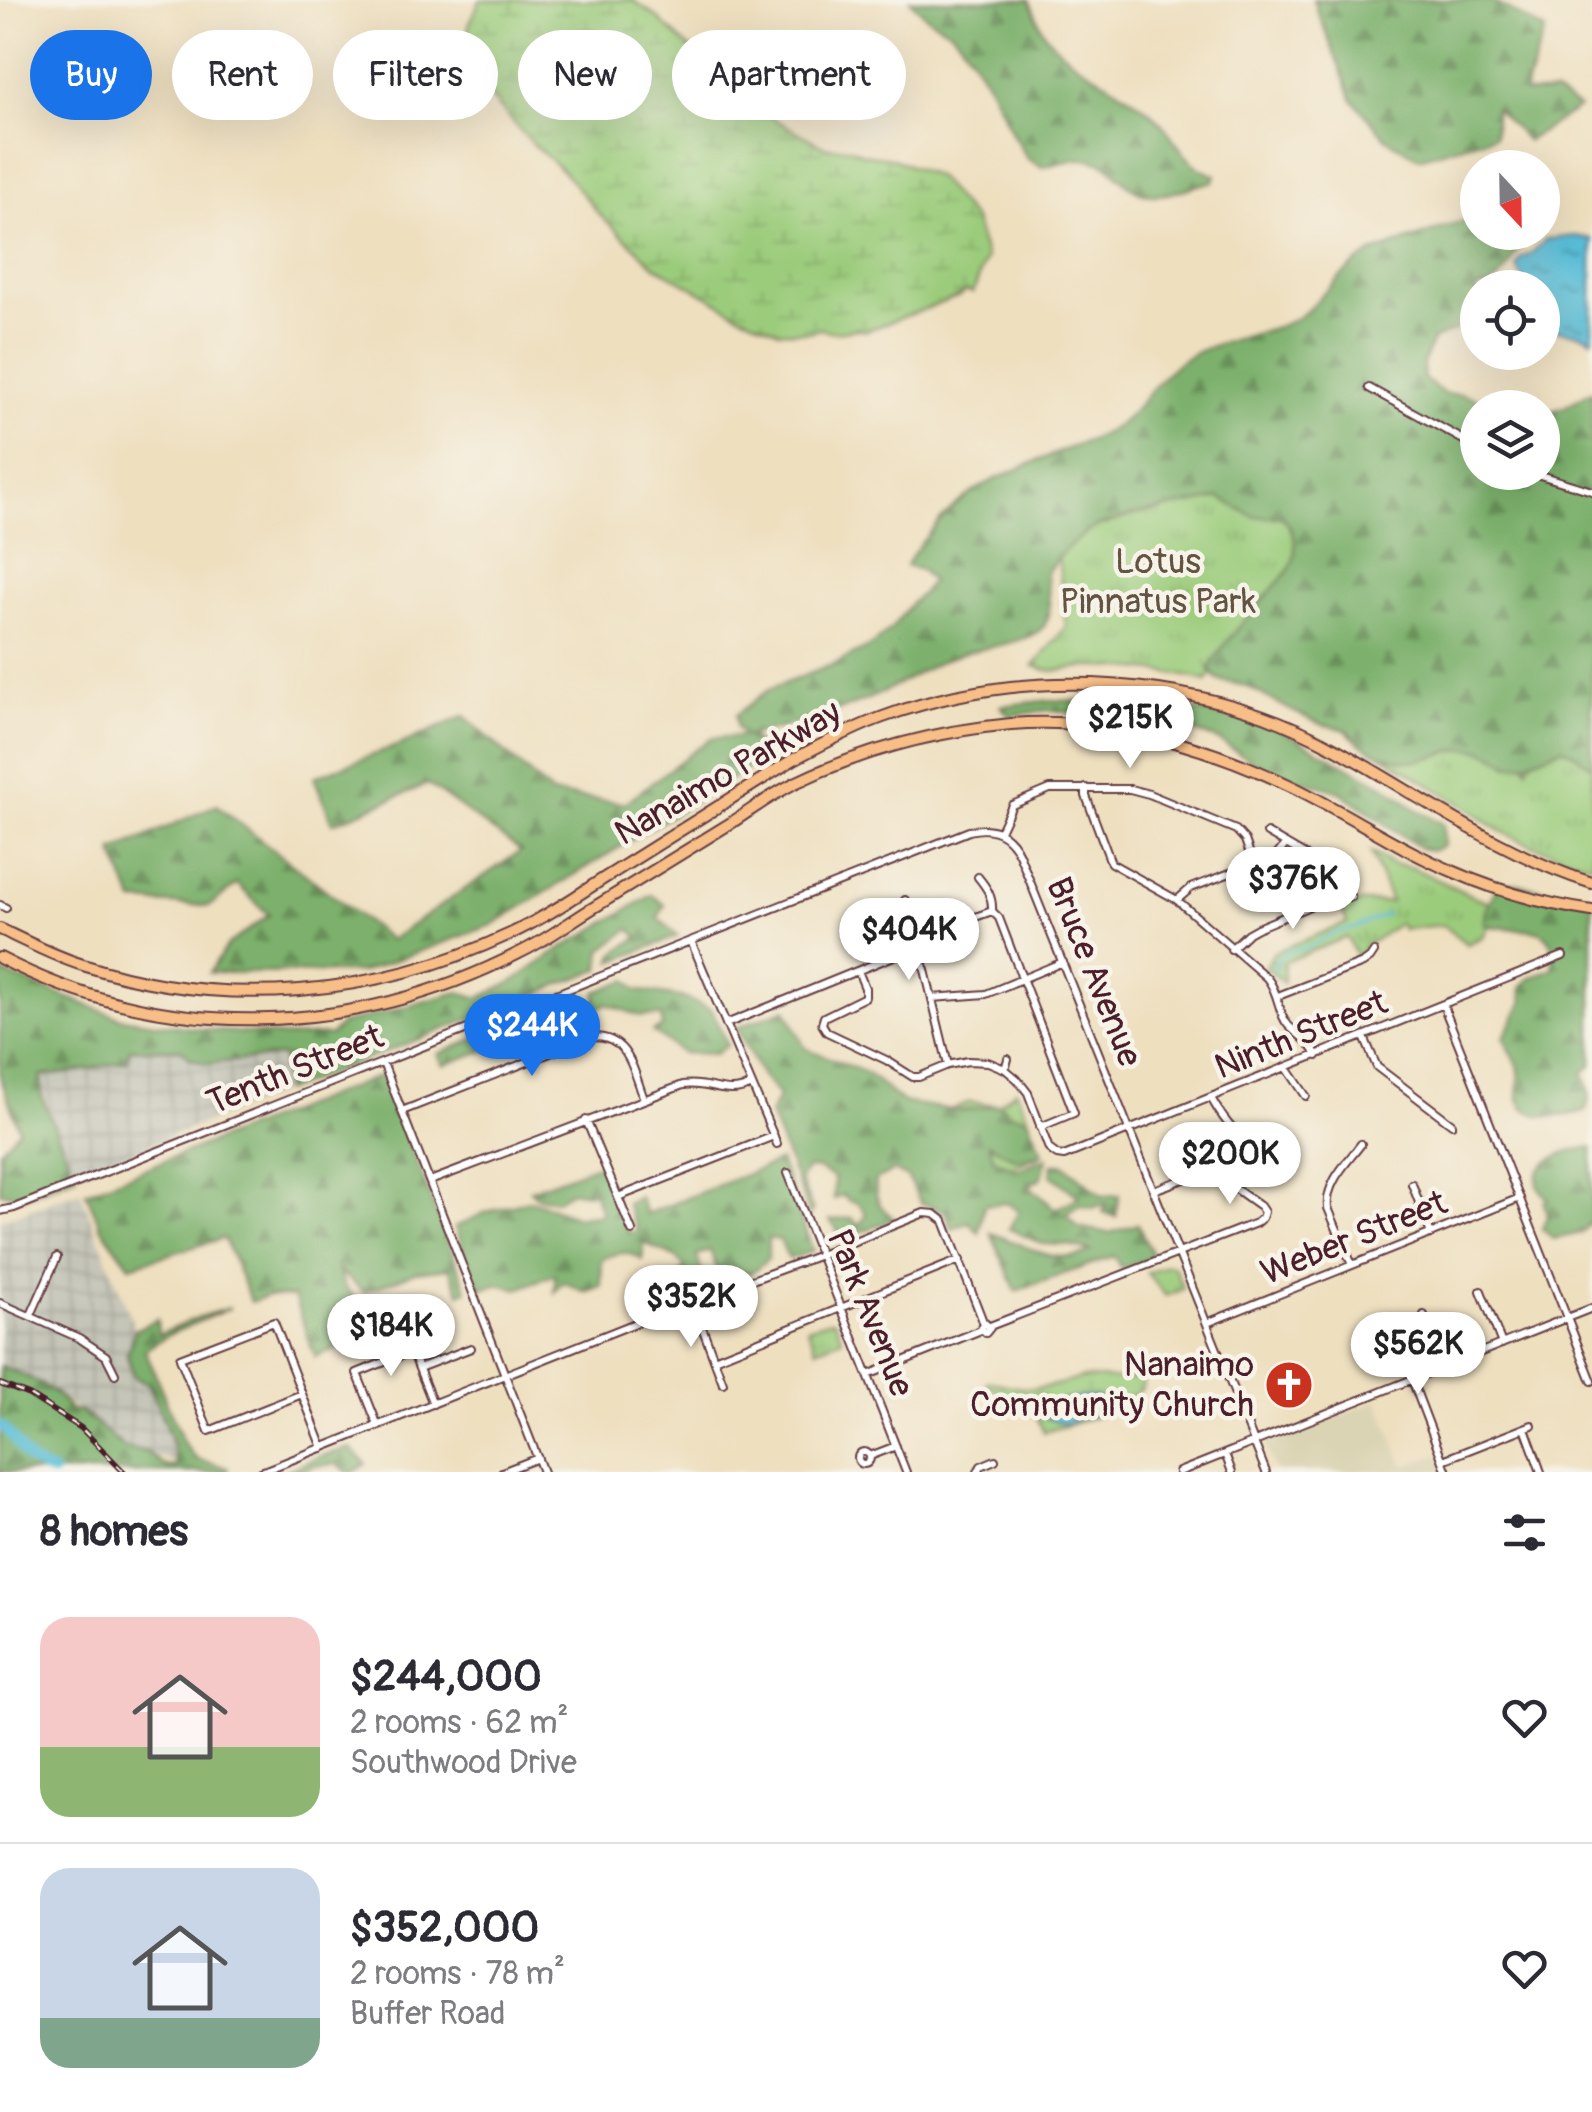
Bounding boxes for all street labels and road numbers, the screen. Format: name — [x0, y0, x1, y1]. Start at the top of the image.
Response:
street label: Nanaimo Parkway — [607, 690, 849, 856]
street label: Bruce Avenue — [1036, 871, 1152, 1073]
street label: Ninth Street — [1208, 980, 1394, 1089]
street label: Tenth Street — [200, 1014, 390, 1125]
street label: Weber Street — [1255, 1180, 1454, 1295]
street label: Park Avenue — [817, 1223, 923, 1403]

